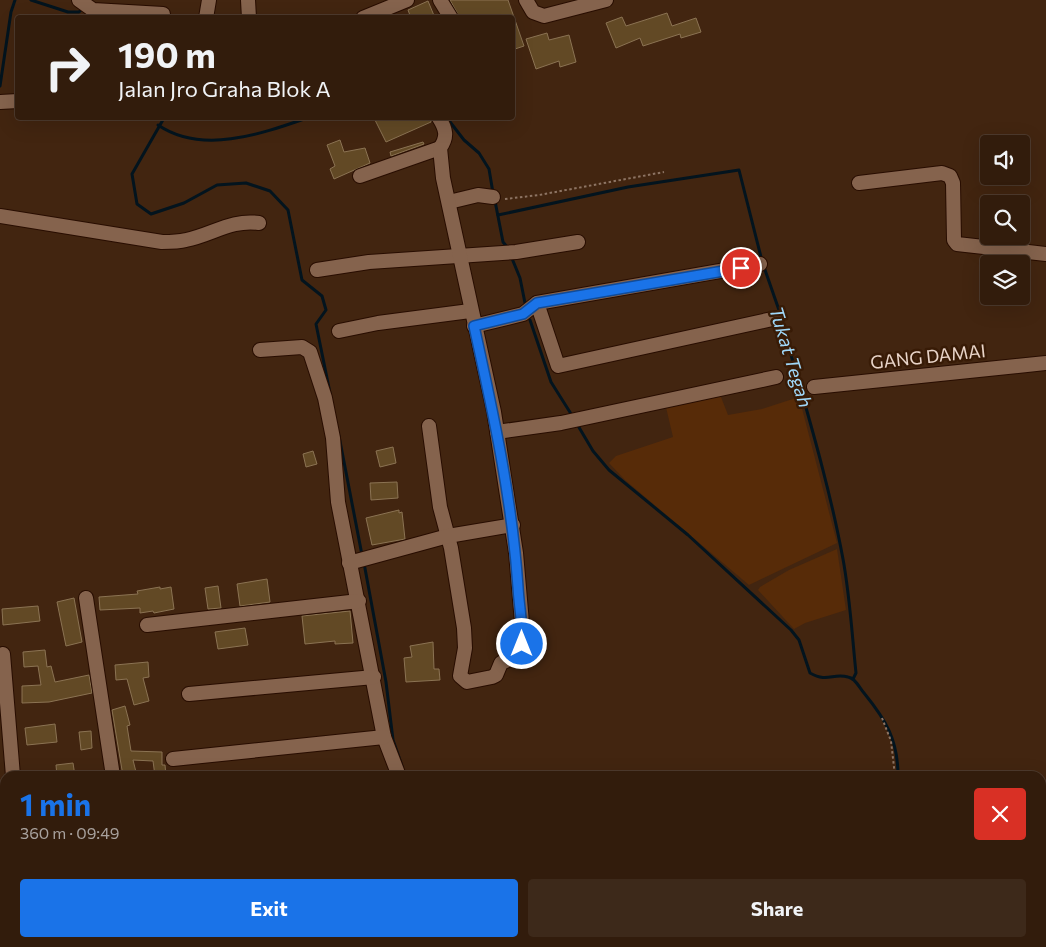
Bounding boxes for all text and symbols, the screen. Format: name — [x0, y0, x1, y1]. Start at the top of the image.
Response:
text: 190 m — [118, 32, 216, 75]
icon: right — [35, 35, 100, 100]
text: Jalan Jro Graha Blok A — [118, 75, 331, 102]
map controls — [980, 135, 1030, 305]
button: sound — [980, 135, 1030, 185]
button: search — [980, 195, 1030, 245]
pin — [720, 247, 762, 289]
icon: arrive — [727, 254, 755, 282]
button: layers — [980, 255, 1030, 305]
water label: Tukat Tegah — [765, 304, 818, 410]
street label: GANG DAMAI — [869, 339, 987, 373]
position arrow — [495, 617, 547, 669]
text: 1 min — [20, 785, 91, 822]
button: close — [974, 788, 1026, 840]
text: 360 m · 09:49 — [20, 823, 119, 842]
button: Exit — [20, 879, 518, 937]
button: Share — [528, 879, 1026, 937]

